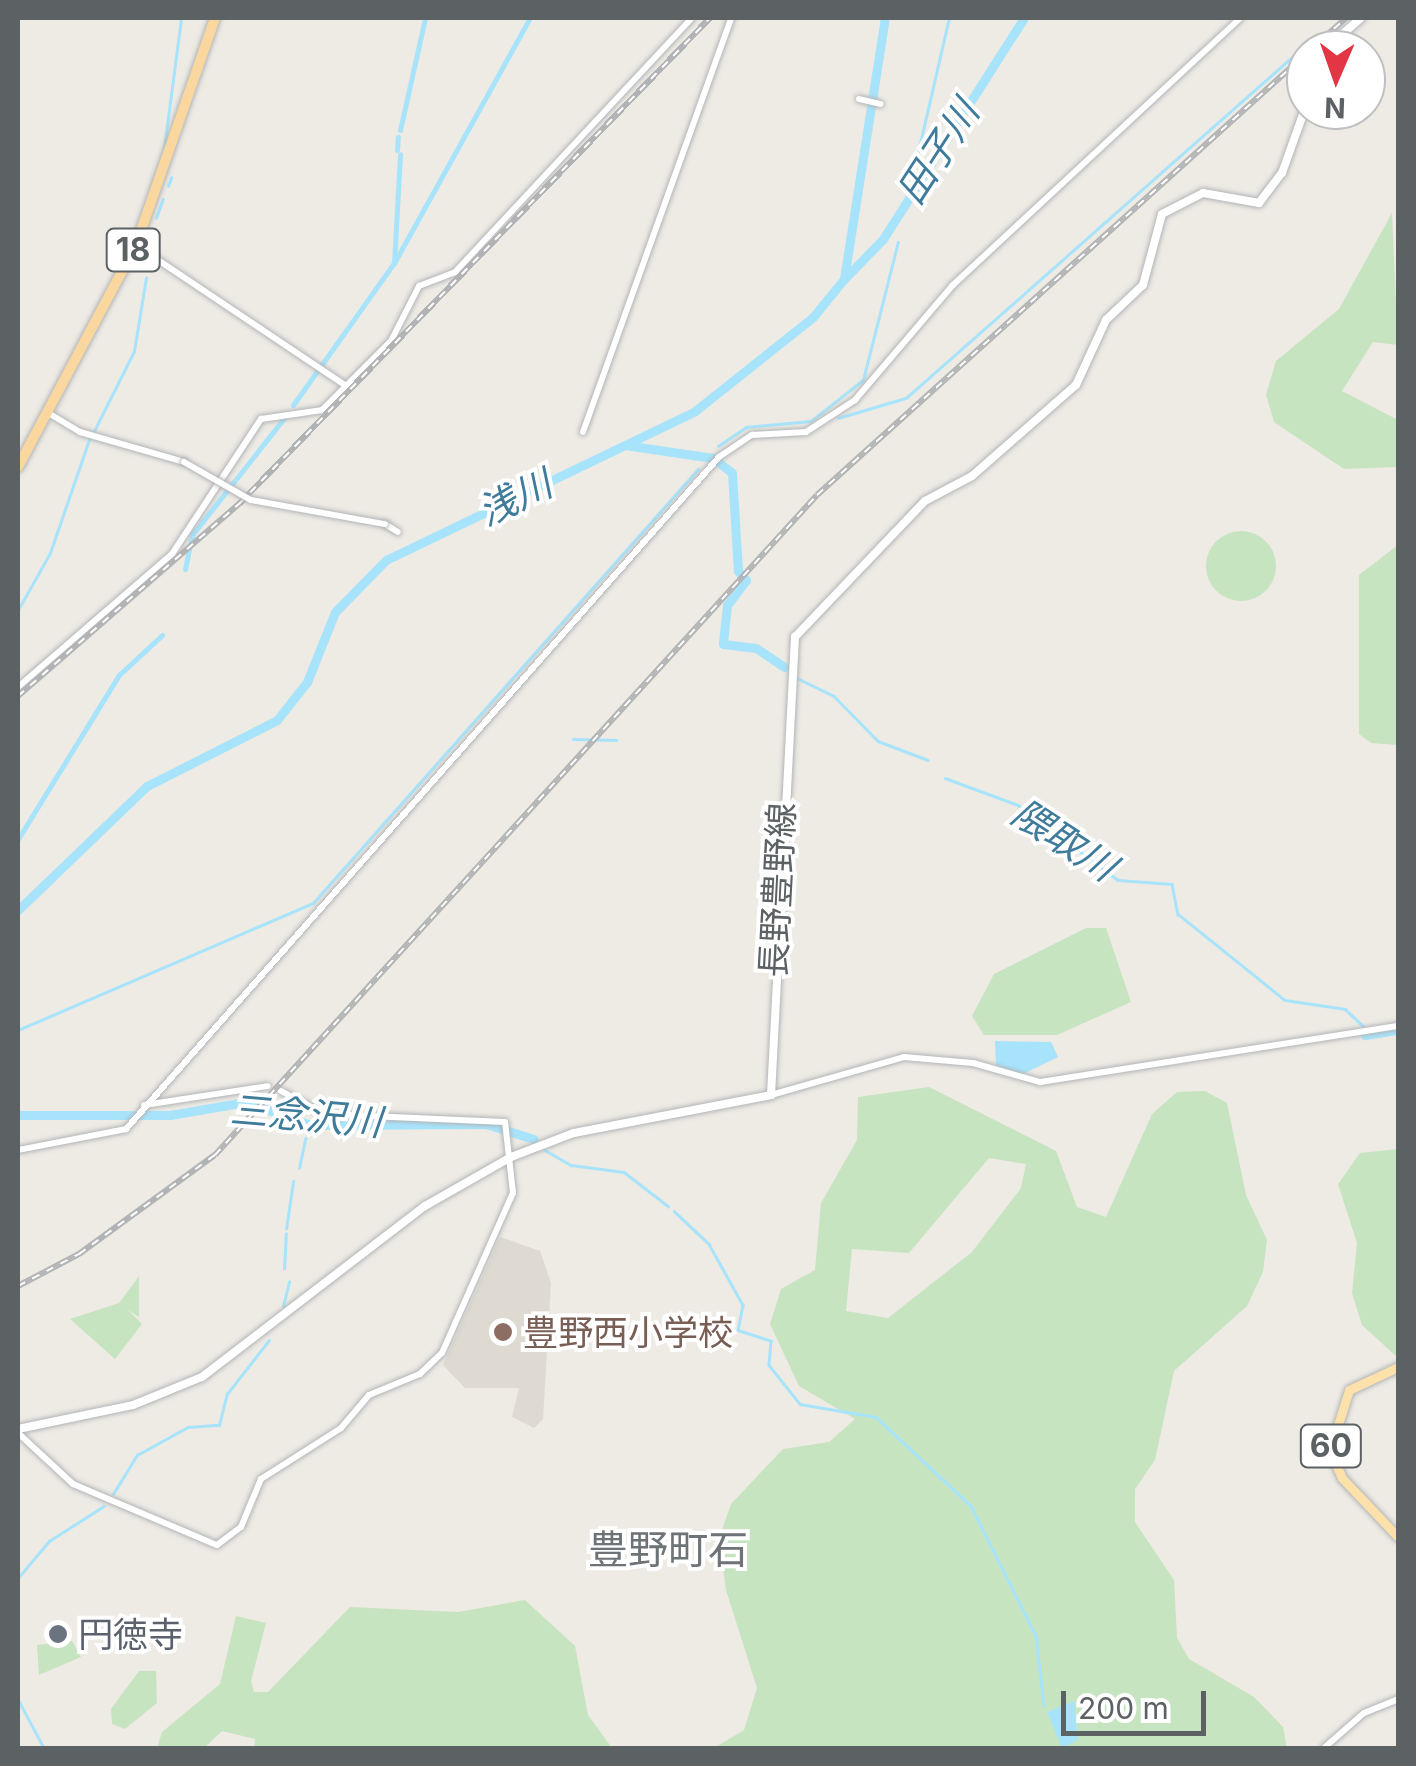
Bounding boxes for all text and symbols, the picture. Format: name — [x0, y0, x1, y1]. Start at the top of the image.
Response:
north arrow — [1286, 30, 1386, 130]
text: N — [1324, 91, 1346, 125]
water label: 田子川 — [888, 92, 988, 212]
road number: 18 — [106, 223, 160, 277]
water label: 浅川 — [471, 461, 559, 535]
water label: 隈取川 — [1004, 790, 1124, 890]
street label: 長野豊野線 — [751, 802, 803, 978]
water label: 三念沢川 — [228, 1087, 384, 1145]
place label: 豊野西小学校 — [523, 1311, 733, 1353]
marker: 豊野西小学校 — [492, 1321, 514, 1343]
road number: 60 — [1298, 1419, 1364, 1473]
district label: 豊野町石 — [588, 1526, 748, 1574]
place label: 円徳寺 — [78, 1613, 183, 1655]
marker: 円徳寺 — [47, 1623, 69, 1645]
scale bar — [1066, 1671, 1211, 1733]
text: 200 m — [1078, 1690, 1169, 1726]

